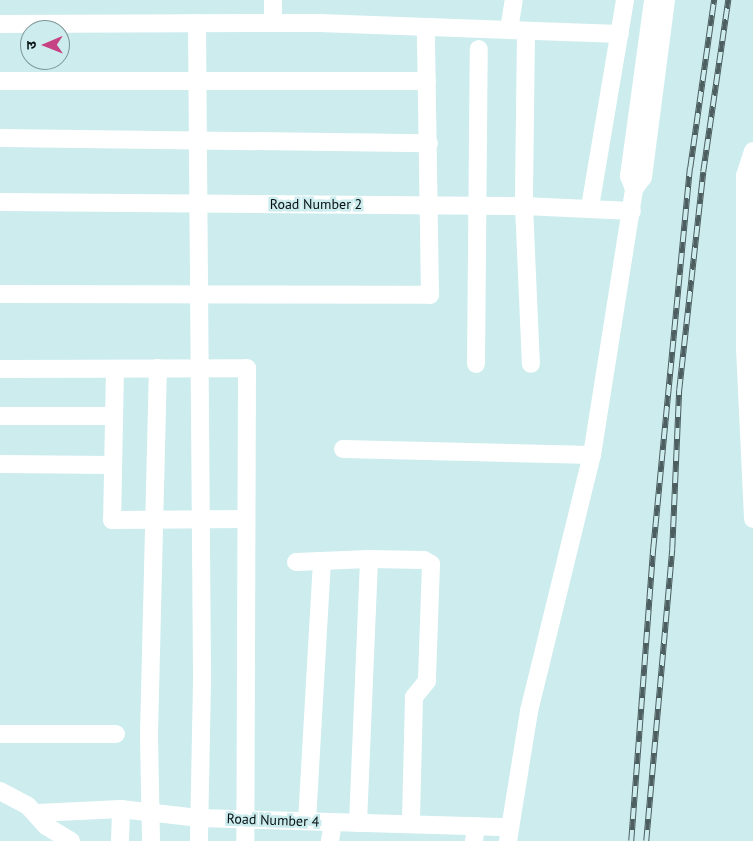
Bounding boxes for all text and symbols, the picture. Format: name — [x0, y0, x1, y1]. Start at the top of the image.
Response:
north arrow — [20, 20, 70, 70]
text: उ — [22, 41, 40, 50]
street label: Road Number 2 — [270, 196, 362, 212]
street label: Road Number 4 — [226, 810, 320, 830]

